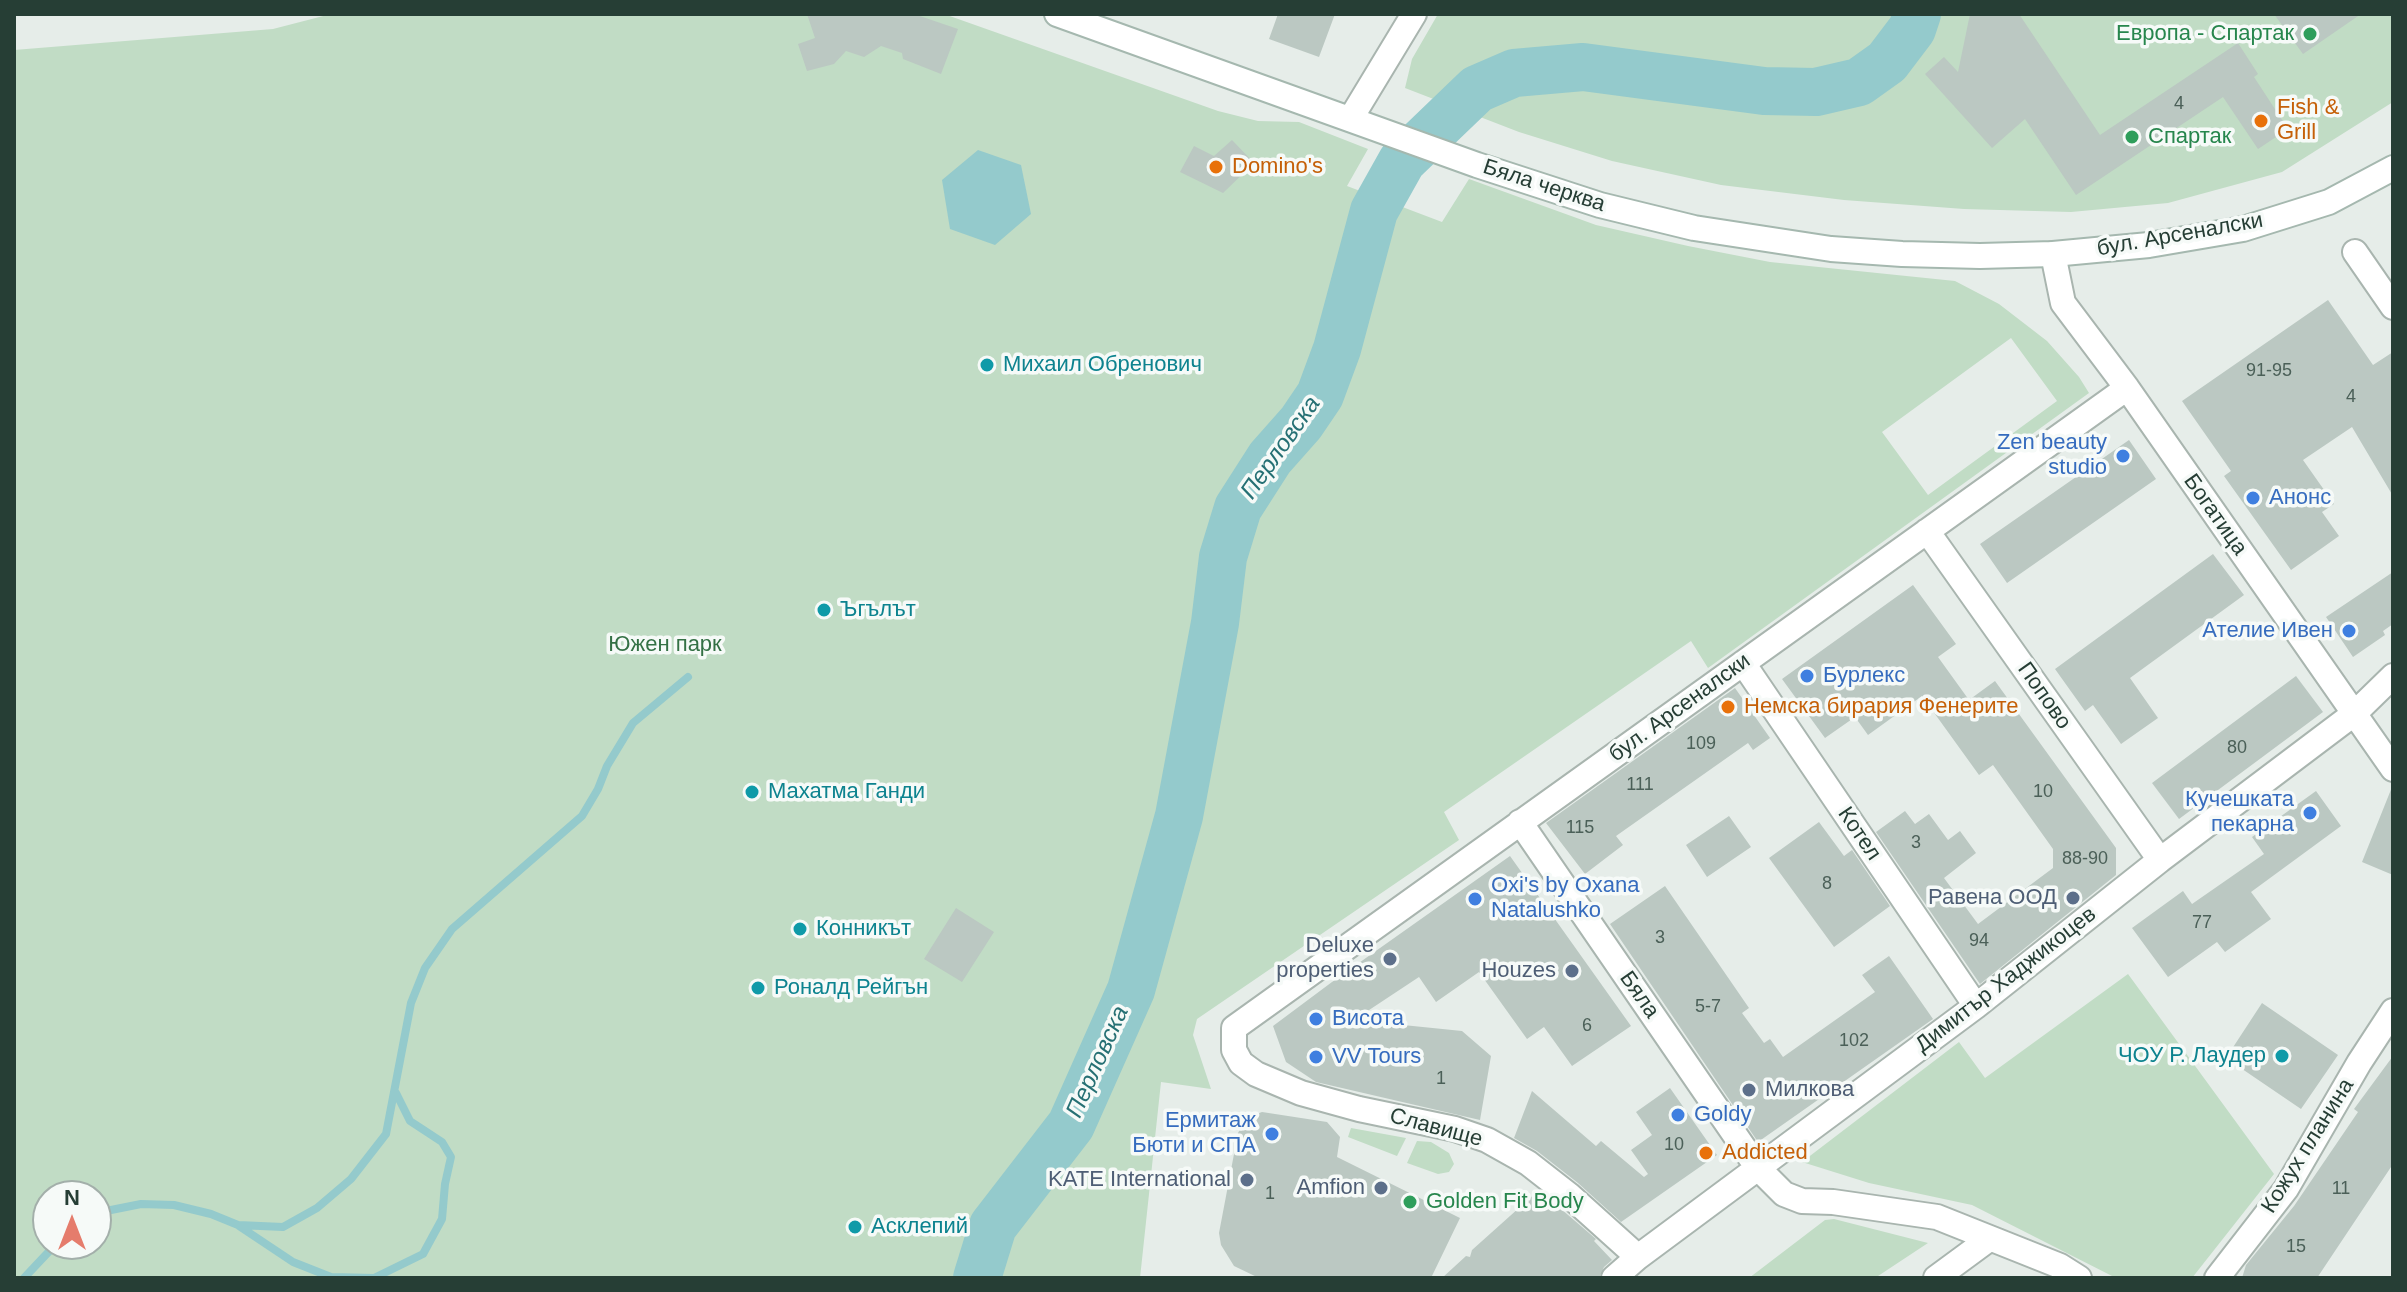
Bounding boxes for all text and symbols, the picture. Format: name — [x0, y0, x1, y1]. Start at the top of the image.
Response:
place label: Европа - Спартак — [2116, 21, 2294, 47]
marker: Европа - Спартак — [2301, 25, 2319, 43]
house number: 4 — [2174, 93, 2184, 115]
place label: Fish & Grill — [2277, 95, 2339, 146]
marker: Fish & Grill — [2252, 112, 2270, 130]
place label: Спартак — [2148, 124, 2231, 150]
marker: Спартак — [2123, 128, 2141, 146]
place label: Domino's — [1232, 154, 1323, 180]
street label: Бяла черква — [1480, 154, 1608, 218]
marker: Domino's — [1207, 158, 1225, 176]
street label: бул. Арсеналски — [2095, 207, 2265, 263]
place label: Михаил Обренович — [1003, 352, 1202, 378]
marker: Михаил Обренович — [978, 356, 996, 374]
house number: 91-95 — [2246, 360, 2292, 382]
house number: 4 — [2346, 386, 2356, 408]
water label: Перловска — [1235, 391, 1327, 505]
place label: Zen beauty studio — [1997, 430, 2107, 482]
marker: Zen beauty studio — [2114, 447, 2132, 465]
street label: Богатица — [2177, 469, 2253, 561]
place label: Анонс — [2269, 485, 2331, 511]
marker: Анонс — [2244, 489, 2262, 507]
place label: Ъгълът — [840, 597, 916, 623]
marker: Ъгълът — [815, 601, 833, 619]
place label: Ателие Ивен — [2202, 618, 2333, 644]
marker: Ателие Ивен — [2340, 622, 2358, 640]
park label: Южен парк — [608, 632, 722, 658]
street label: бул. Арсеналски — [1604, 648, 1756, 768]
street label: Попово — [2011, 657, 2077, 735]
place label: Бурлекс — [1823, 663, 1905, 689]
marker: Бурлекс — [1798, 667, 1816, 685]
place label: Немска бирария Фенерите — [1744, 694, 2019, 720]
marker: Немска бирария Фенерите — [1719, 698, 1737, 716]
house number: 109 — [1686, 733, 1716, 755]
house number: 80 — [2227, 737, 2247, 759]
house number: 111 — [1626, 774, 1654, 796]
place label: Махатма Ганди — [768, 779, 925, 805]
house number: 10 — [2033, 781, 2053, 803]
marker: Махатма Ганди — [743, 783, 761, 801]
place label: Кучешката пекарна — [2185, 787, 2294, 838]
street label: Котел — [1832, 802, 1886, 866]
marker: Кучешката пекарна — [2301, 804, 2319, 822]
house number: 115 — [1566, 817, 1594, 839]
house number: 3 — [1911, 832, 1921, 854]
house number: 88-90 — [2062, 848, 2108, 870]
place label: Oxi's by Oxana Natalushko — [1491, 873, 1639, 924]
house number: 8 — [1822, 873, 1832, 895]
place label: Равена ООД — [1928, 885, 2057, 911]
marker: Равена ООД — [2064, 889, 2082, 907]
marker: Oxi's by Oxana Natalushko — [1466, 890, 1484, 908]
street label: Димитър Хаджикоцев — [1910, 901, 2102, 1059]
house number: 77 — [2192, 912, 2212, 934]
place label: Конникът — [816, 916, 911, 942]
marker: Конникът — [791, 920, 809, 938]
house number: 3 — [1655, 927, 1665, 949]
house number: 94 — [1969, 930, 1989, 952]
place label: Deluxe properties — [1276, 933, 1374, 984]
marker: Deluxe properties — [1381, 950, 1399, 968]
place label: Houzes — [1481, 958, 1556, 984]
marker: Houzes — [1563, 962, 1581, 980]
street label: Бяла — [1613, 966, 1665, 1024]
place label: Роналд Рейгън — [774, 975, 928, 1001]
marker: Роналд Рейгън — [749, 979, 767, 997]
house number: 5-7 — [1695, 996, 1721, 1018]
water label: Перловска — [1061, 1002, 1135, 1122]
place label: Висота — [1332, 1006, 1404, 1032]
marker: Висота — [1307, 1010, 1325, 1028]
house number: 6 — [1582, 1015, 1592, 1037]
house number: 102 — [1839, 1030, 1869, 1052]
place label: ЧОУ Р. Лаудер — [2118, 1043, 2266, 1069]
place label: VV Tours — [1332, 1044, 1421, 1070]
marker: ЧОУ Р. Лаудер — [2273, 1047, 2291, 1065]
marker: VV Tours — [1307, 1048, 1325, 1066]
house number: 1 — [1436, 1068, 1446, 1090]
street label: Кожух планина — [2256, 1074, 2360, 1218]
place label: Милкова — [1765, 1077, 1854, 1103]
marker: Милкова — [1740, 1081, 1758, 1099]
place label: Goldy — [1694, 1102, 1751, 1128]
street label: Славище — [1387, 1103, 1485, 1153]
marker: Goldy — [1669, 1106, 1687, 1124]
place label: Ермитаж Бюти и СПА — [1132, 1108, 1256, 1160]
marker: Ермитаж Бюти и СПА — [1263, 1125, 1281, 1143]
house number: 10 — [1664, 1134, 1684, 1156]
place label: Addicted — [1722, 1140, 1808, 1166]
marker: Addicted — [1697, 1144, 1715, 1162]
place label: KATE International — [1048, 1167, 1231, 1193]
marker: KATE International — [1238, 1171, 1256, 1189]
place label: Amfion — [1297, 1175, 1365, 1201]
house number: 11 — [2332, 1178, 2350, 1200]
marker: Amfion — [1372, 1179, 1390, 1197]
north arrow — [32, 1180, 112, 1260]
house number: 1 — [1265, 1183, 1275, 1205]
text: N — [64, 1185, 80, 1210]
place label: Golden Fit Body — [1426, 1189, 1584, 1215]
marker: Golden Fit Body — [1401, 1193, 1419, 1211]
place label: Асклепий — [871, 1214, 968, 1240]
marker: Асклепий — [846, 1218, 864, 1236]
house number: 15 — [2286, 1236, 2306, 1258]

